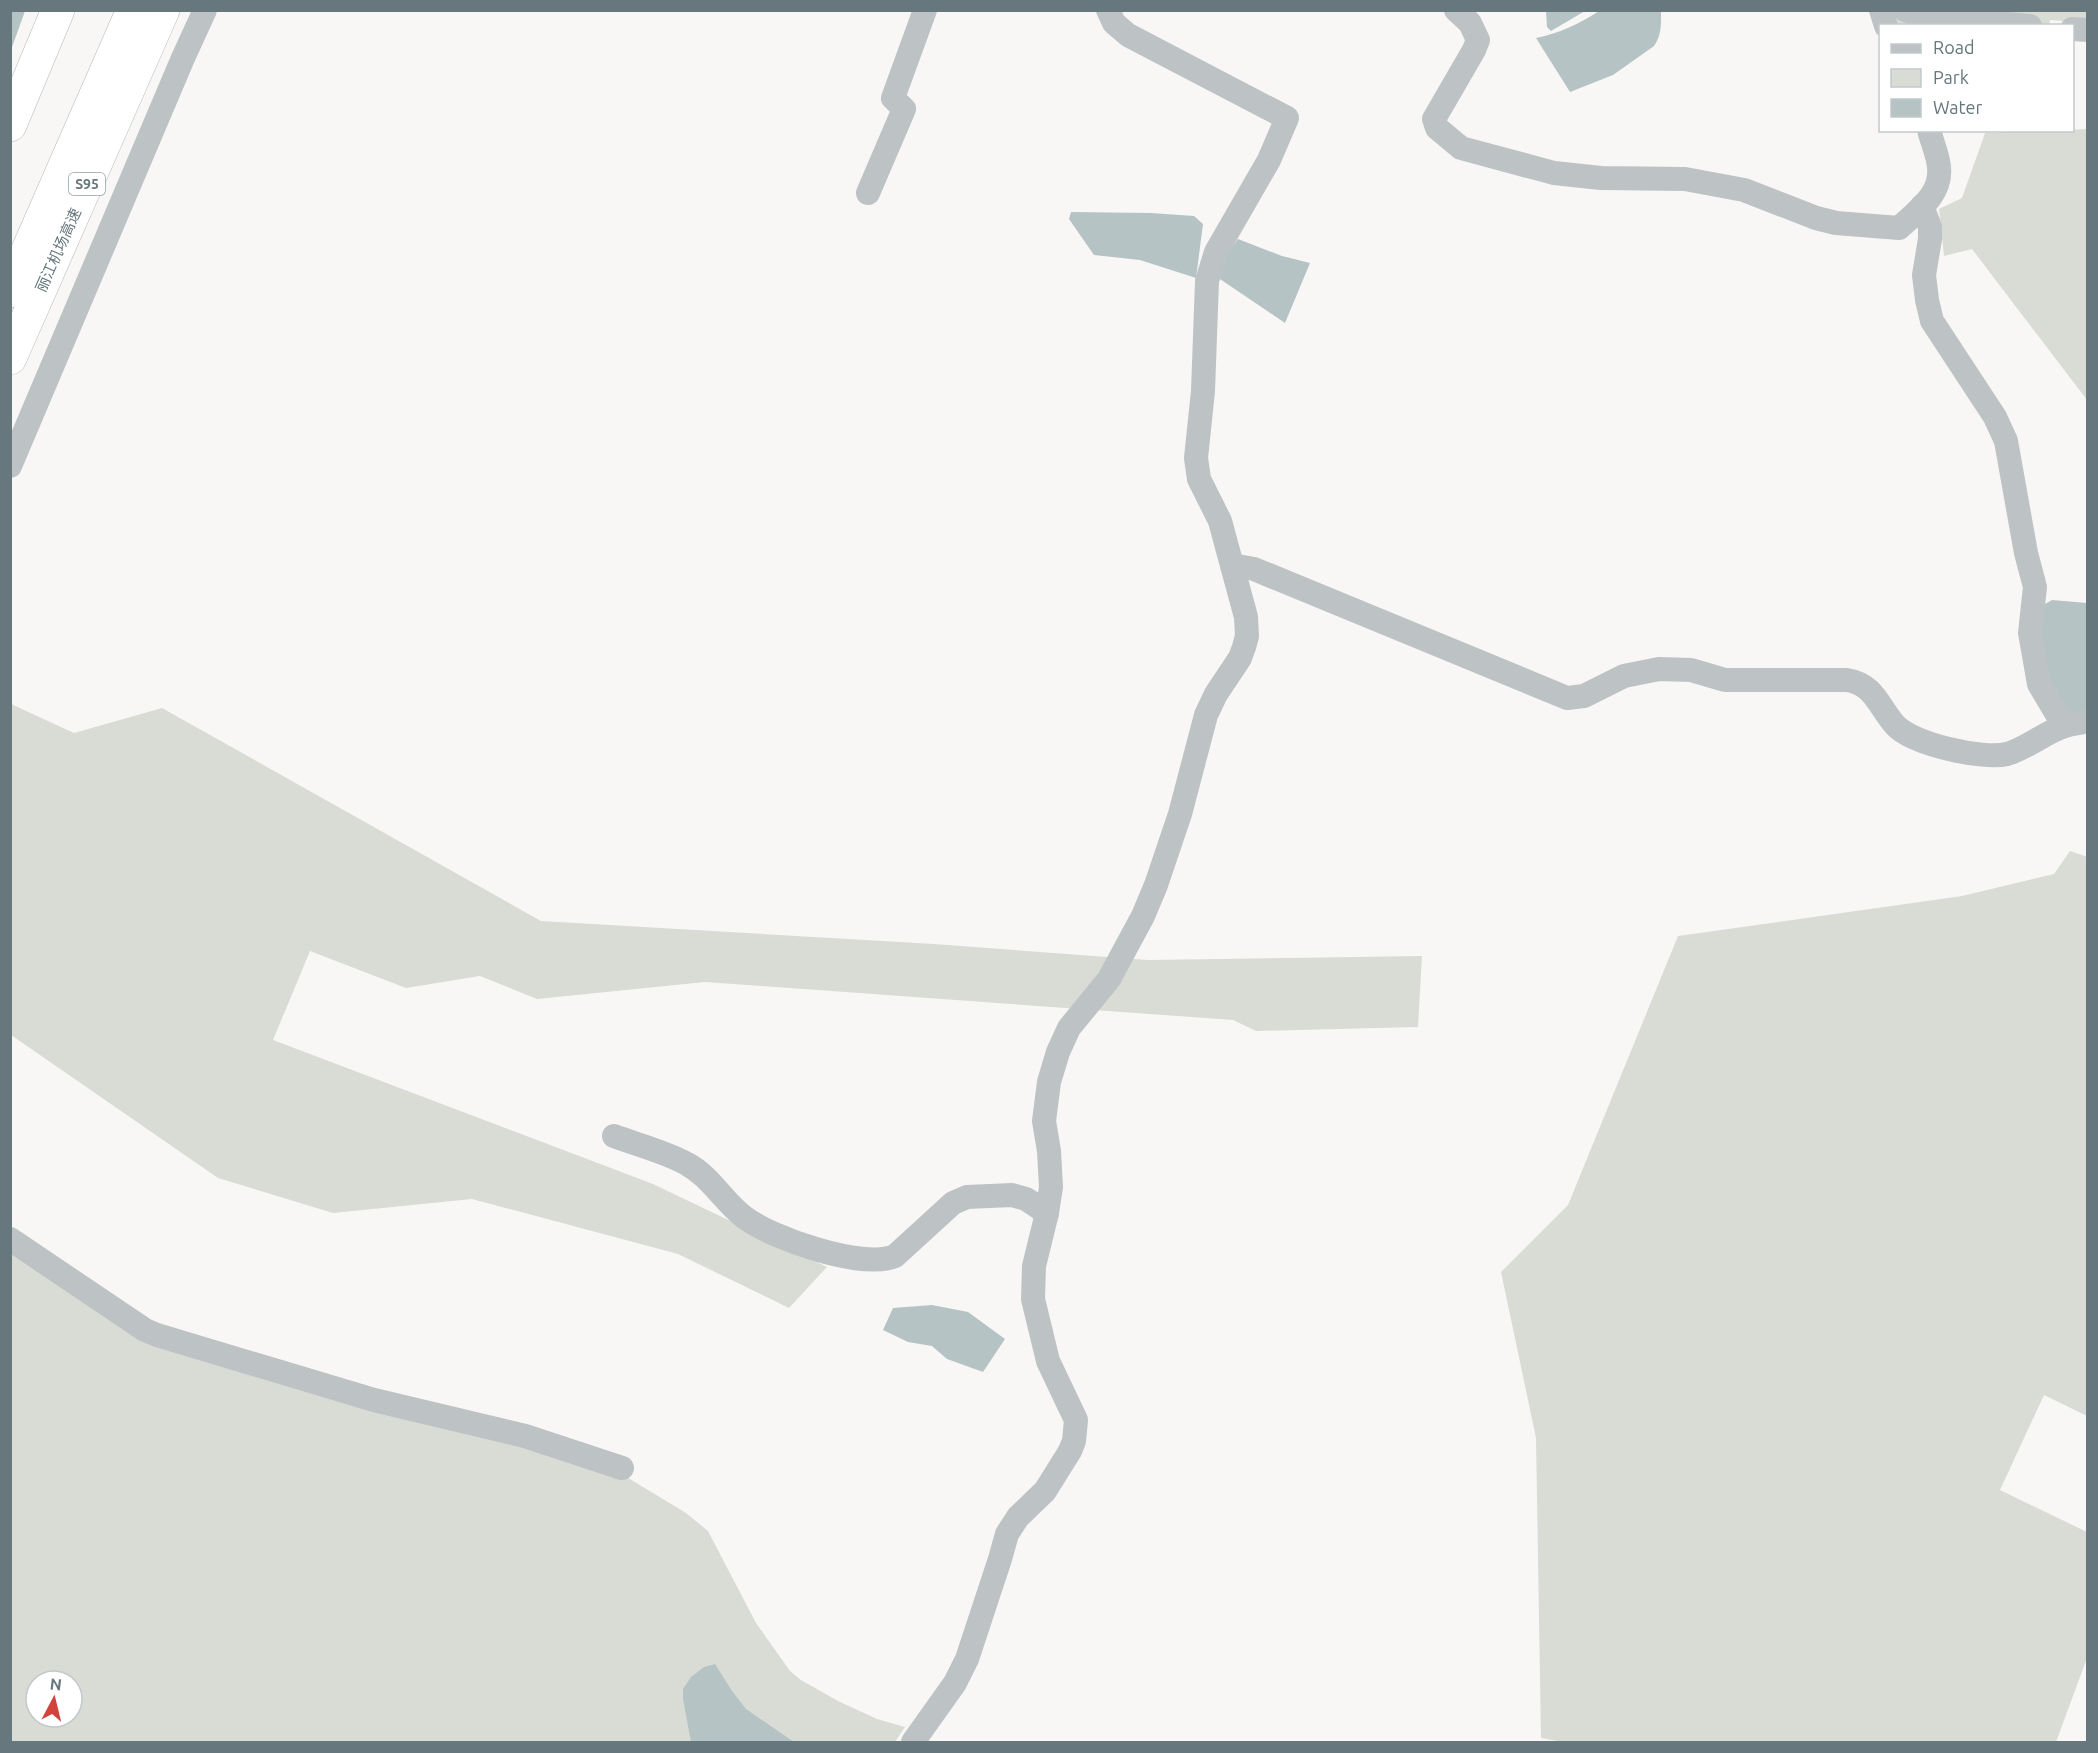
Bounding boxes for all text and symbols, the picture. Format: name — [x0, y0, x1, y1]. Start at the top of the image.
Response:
legend — [1879, 24, 2074, 132]
text: Road — [1933, 37, 1975, 57]
text: Park — [1933, 67, 1969, 87]
text: Water — [1933, 97, 1983, 117]
road number: S95 — [69, 173, 105, 195]
street label: 丽江机场高速 — [32, 205, 84, 295]
north arrow — [24, 1669, 84, 1729]
text: N — [49, 1674, 63, 1694]

